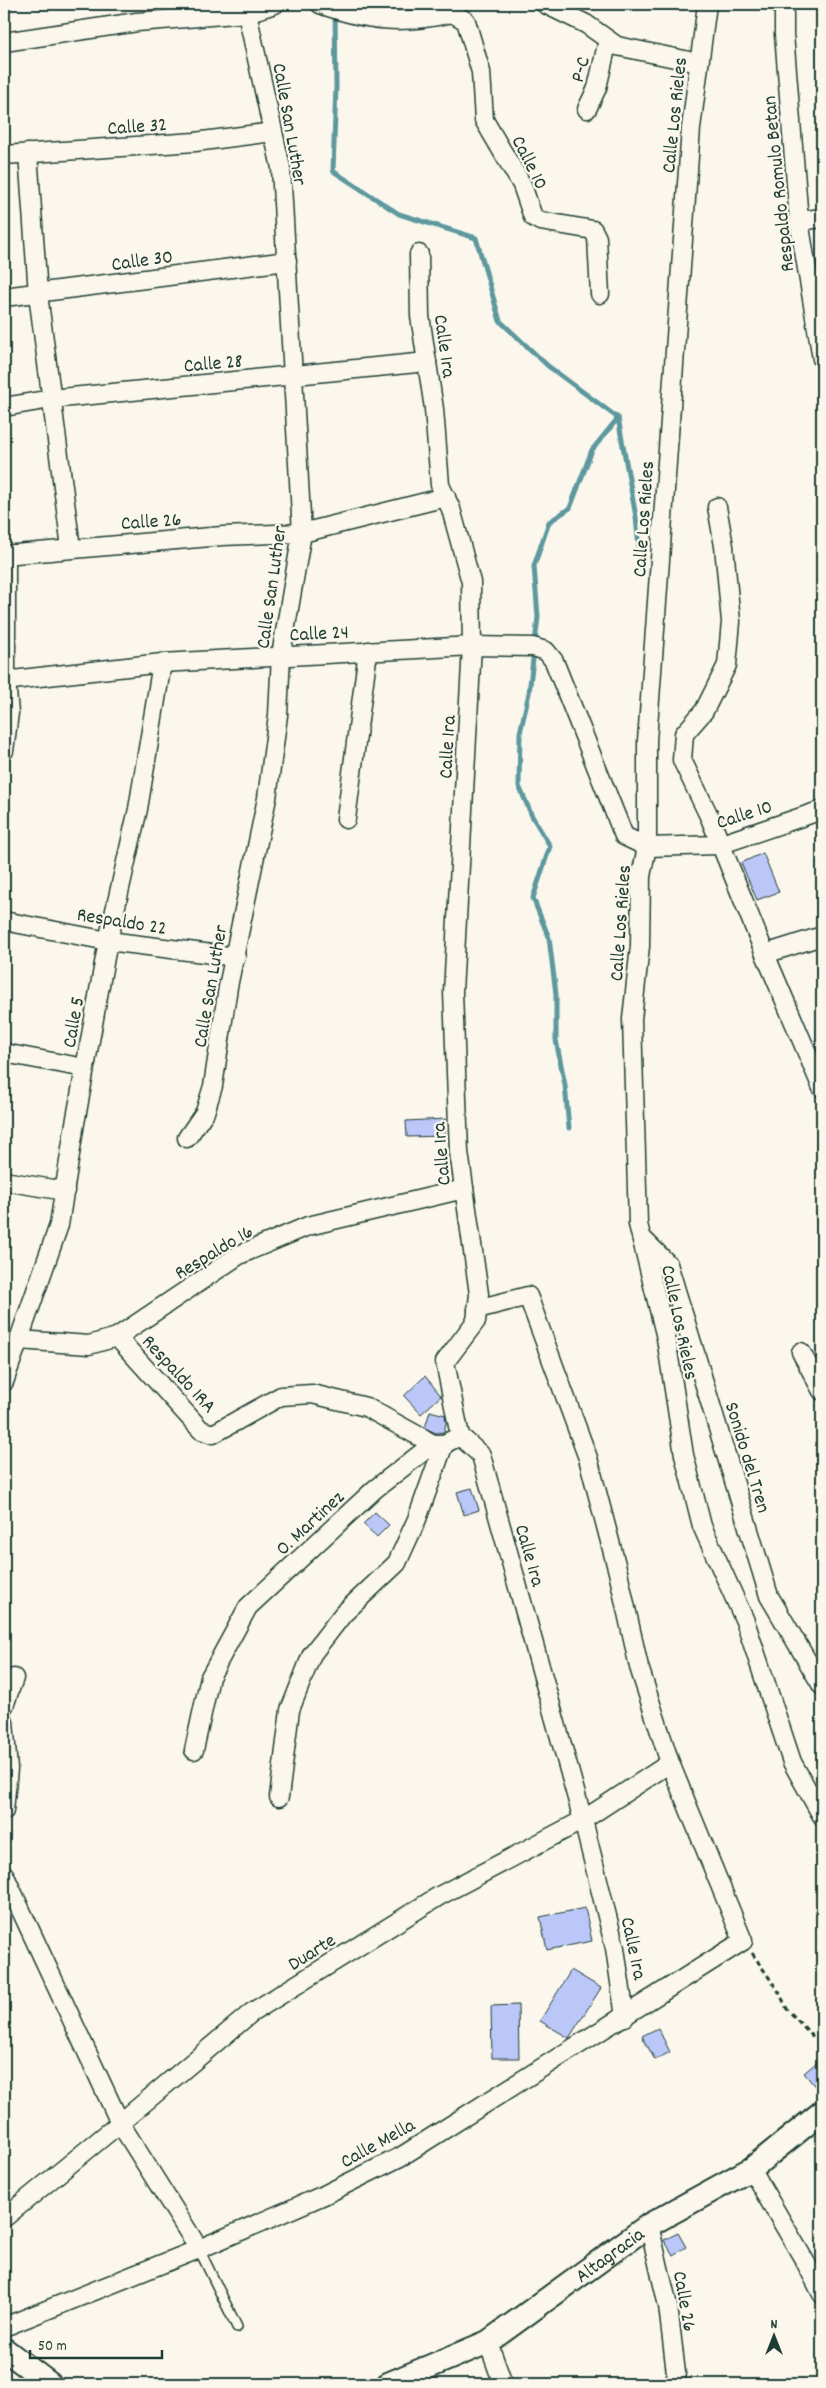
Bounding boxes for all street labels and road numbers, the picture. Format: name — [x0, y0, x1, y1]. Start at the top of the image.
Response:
street label: P-C — [565, 53, 599, 86]
street label: Calle Los Rieles — [656, 56, 696, 175]
street label: Calle San Luther — [264, 61, 313, 188]
street label: Respaldo Romulo Betan — [757, 94, 803, 273]
street label: Calle 32 — [106, 112, 168, 144]
street label: Calle 10 — [503, 131, 554, 195]
street label: Calle 30 — [110, 244, 175, 280]
street label: Calle 1ra — [425, 313, 461, 380]
street label: Calle 28 — [183, 348, 244, 382]
street label: Calle Los Rieles — [627, 460, 663, 578]
street label: Calle 26 — [120, 507, 182, 539]
street label: Calle San Luther — [250, 524, 296, 651]
street label: Calle 24 — [289, 619, 349, 651]
street label: Calle 1ra — [433, 714, 465, 780]
street label: Calle 10 — [713, 794, 777, 838]
street label: Calle Los Rieles — [604, 864, 640, 982]
street label: Respaldo 22 — [75, 902, 168, 944]
street label: Calle San Luther — [187, 923, 237, 1050]
street label: Calle 5 — [57, 995, 93, 1050]
street label: Calle 1ra — [426, 1120, 460, 1187]
street label: Respaldo 16 — [170, 1219, 259, 1288]
street label: Calle Los Rieles — [652, 1263, 704, 1382]
street label: Respaldo 1RA — [134, 1330, 222, 1421]
street label: Sonido del Tren — [716, 1399, 776, 1517]
street label: O. Martinez — [271, 1485, 352, 1563]
street label: Calle 1ra — [506, 1522, 550, 1591]
street label: Calle 1ra — [612, 1915, 652, 1983]
street label: Duarte — [283, 1928, 342, 1979]
street label: Calle Mella — [336, 2112, 421, 2177]
street label: Altagracia — [570, 2222, 651, 2291]
street label: Calle 26 — [664, 2269, 702, 2334]

